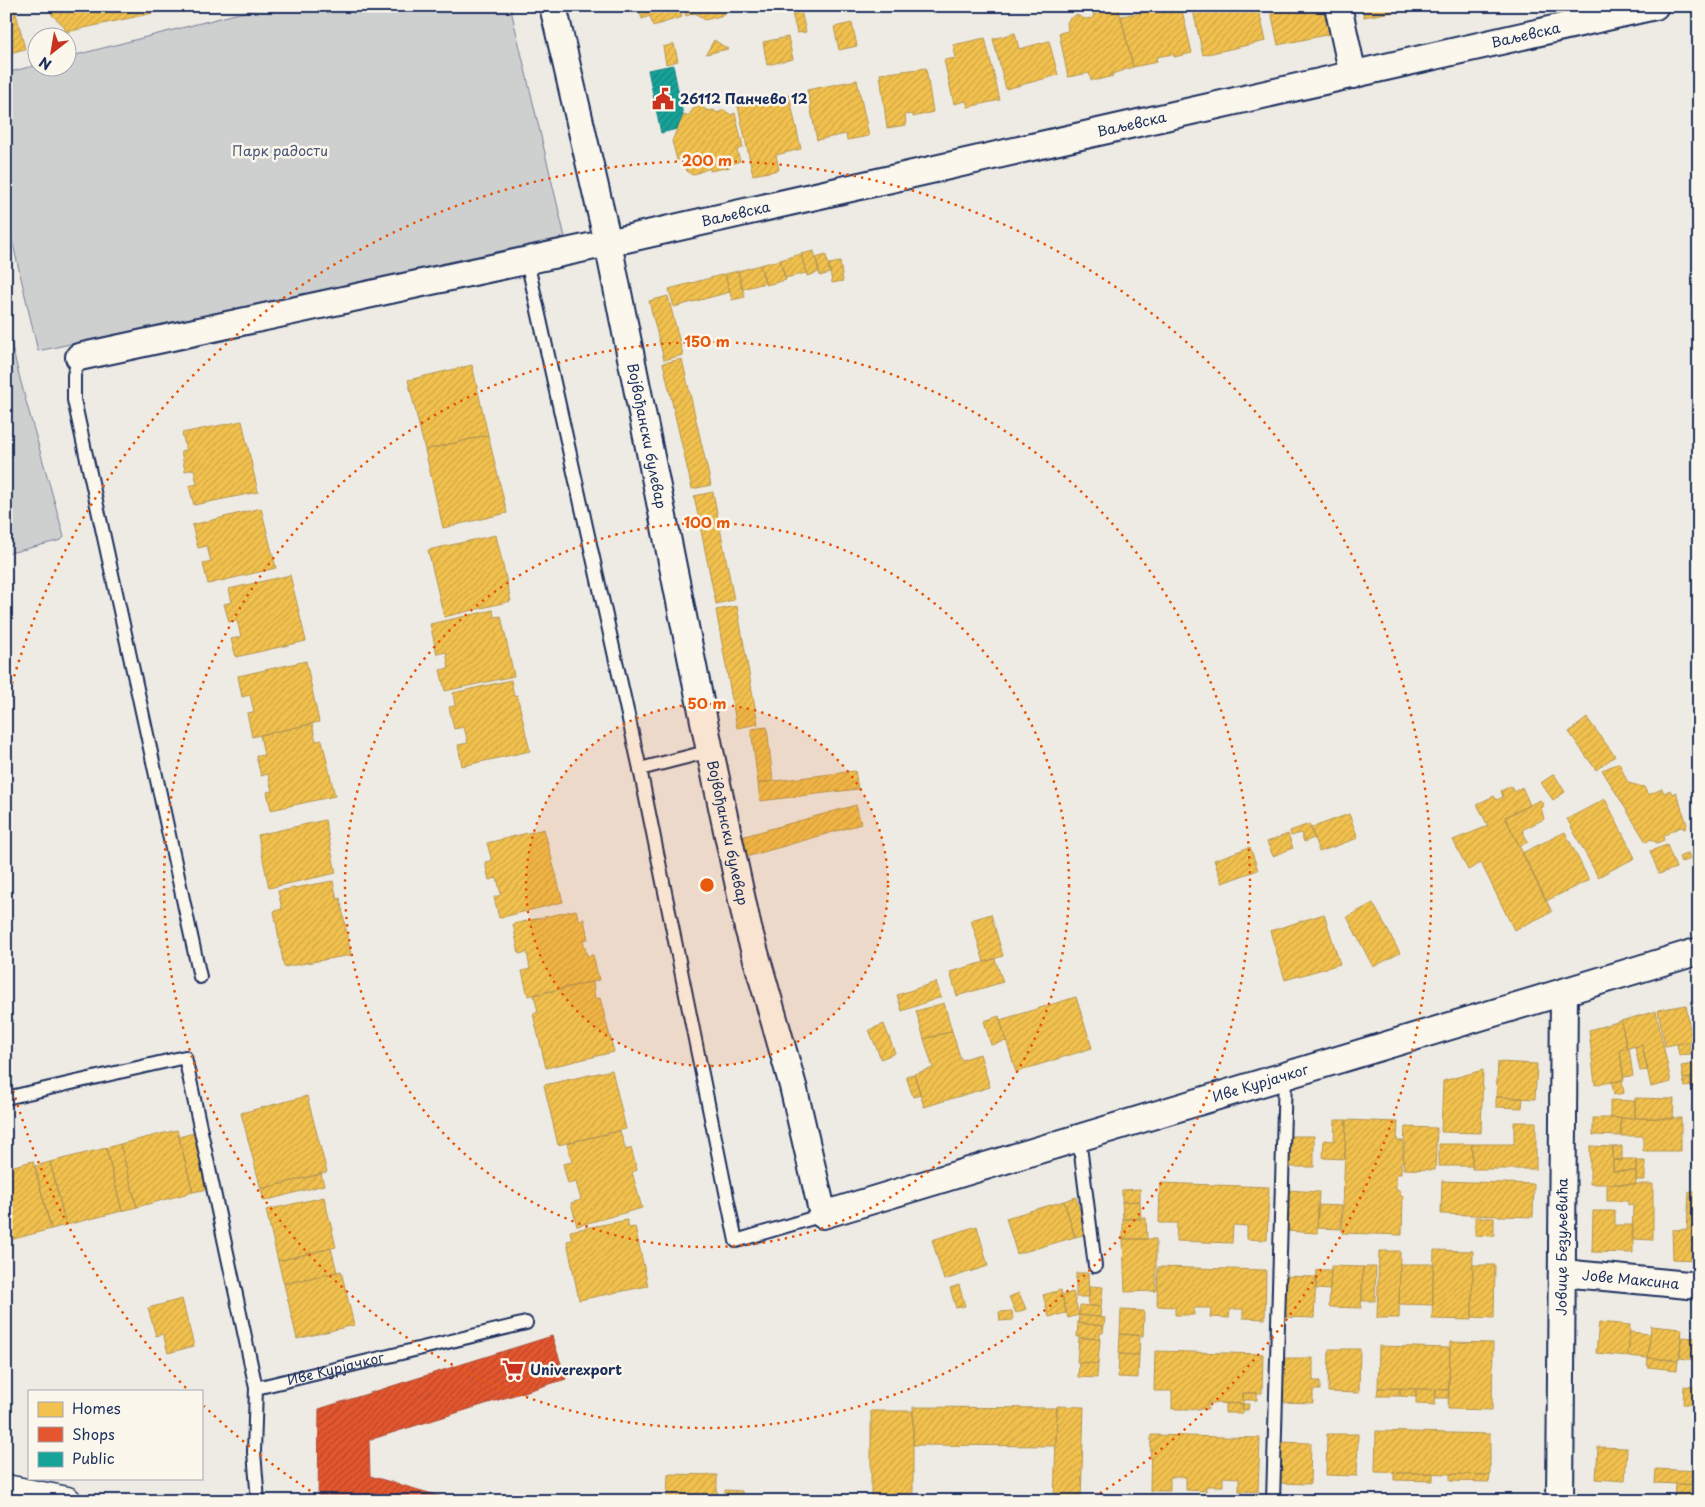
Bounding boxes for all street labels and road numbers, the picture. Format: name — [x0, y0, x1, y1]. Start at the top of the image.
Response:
street label: Ваљевска — [1489, 17, 1562, 53]
street label: Ваљевска — [1095, 106, 1168, 142]
street label: Ваљевска — [699, 196, 772, 232]
street label: Војвођански булевар — [622, 361, 672, 510]
street label: Војвођански булевар — [702, 758, 754, 907]
street label: Иве Курјачког — [1210, 1058, 1312, 1107]
street label: Јовице Безуљевића — [1550, 1178, 1573, 1316]
street label: Јове Максина — [1581, 1264, 1681, 1294]
street label: Иве Курјачког — [285, 1346, 387, 1390]

